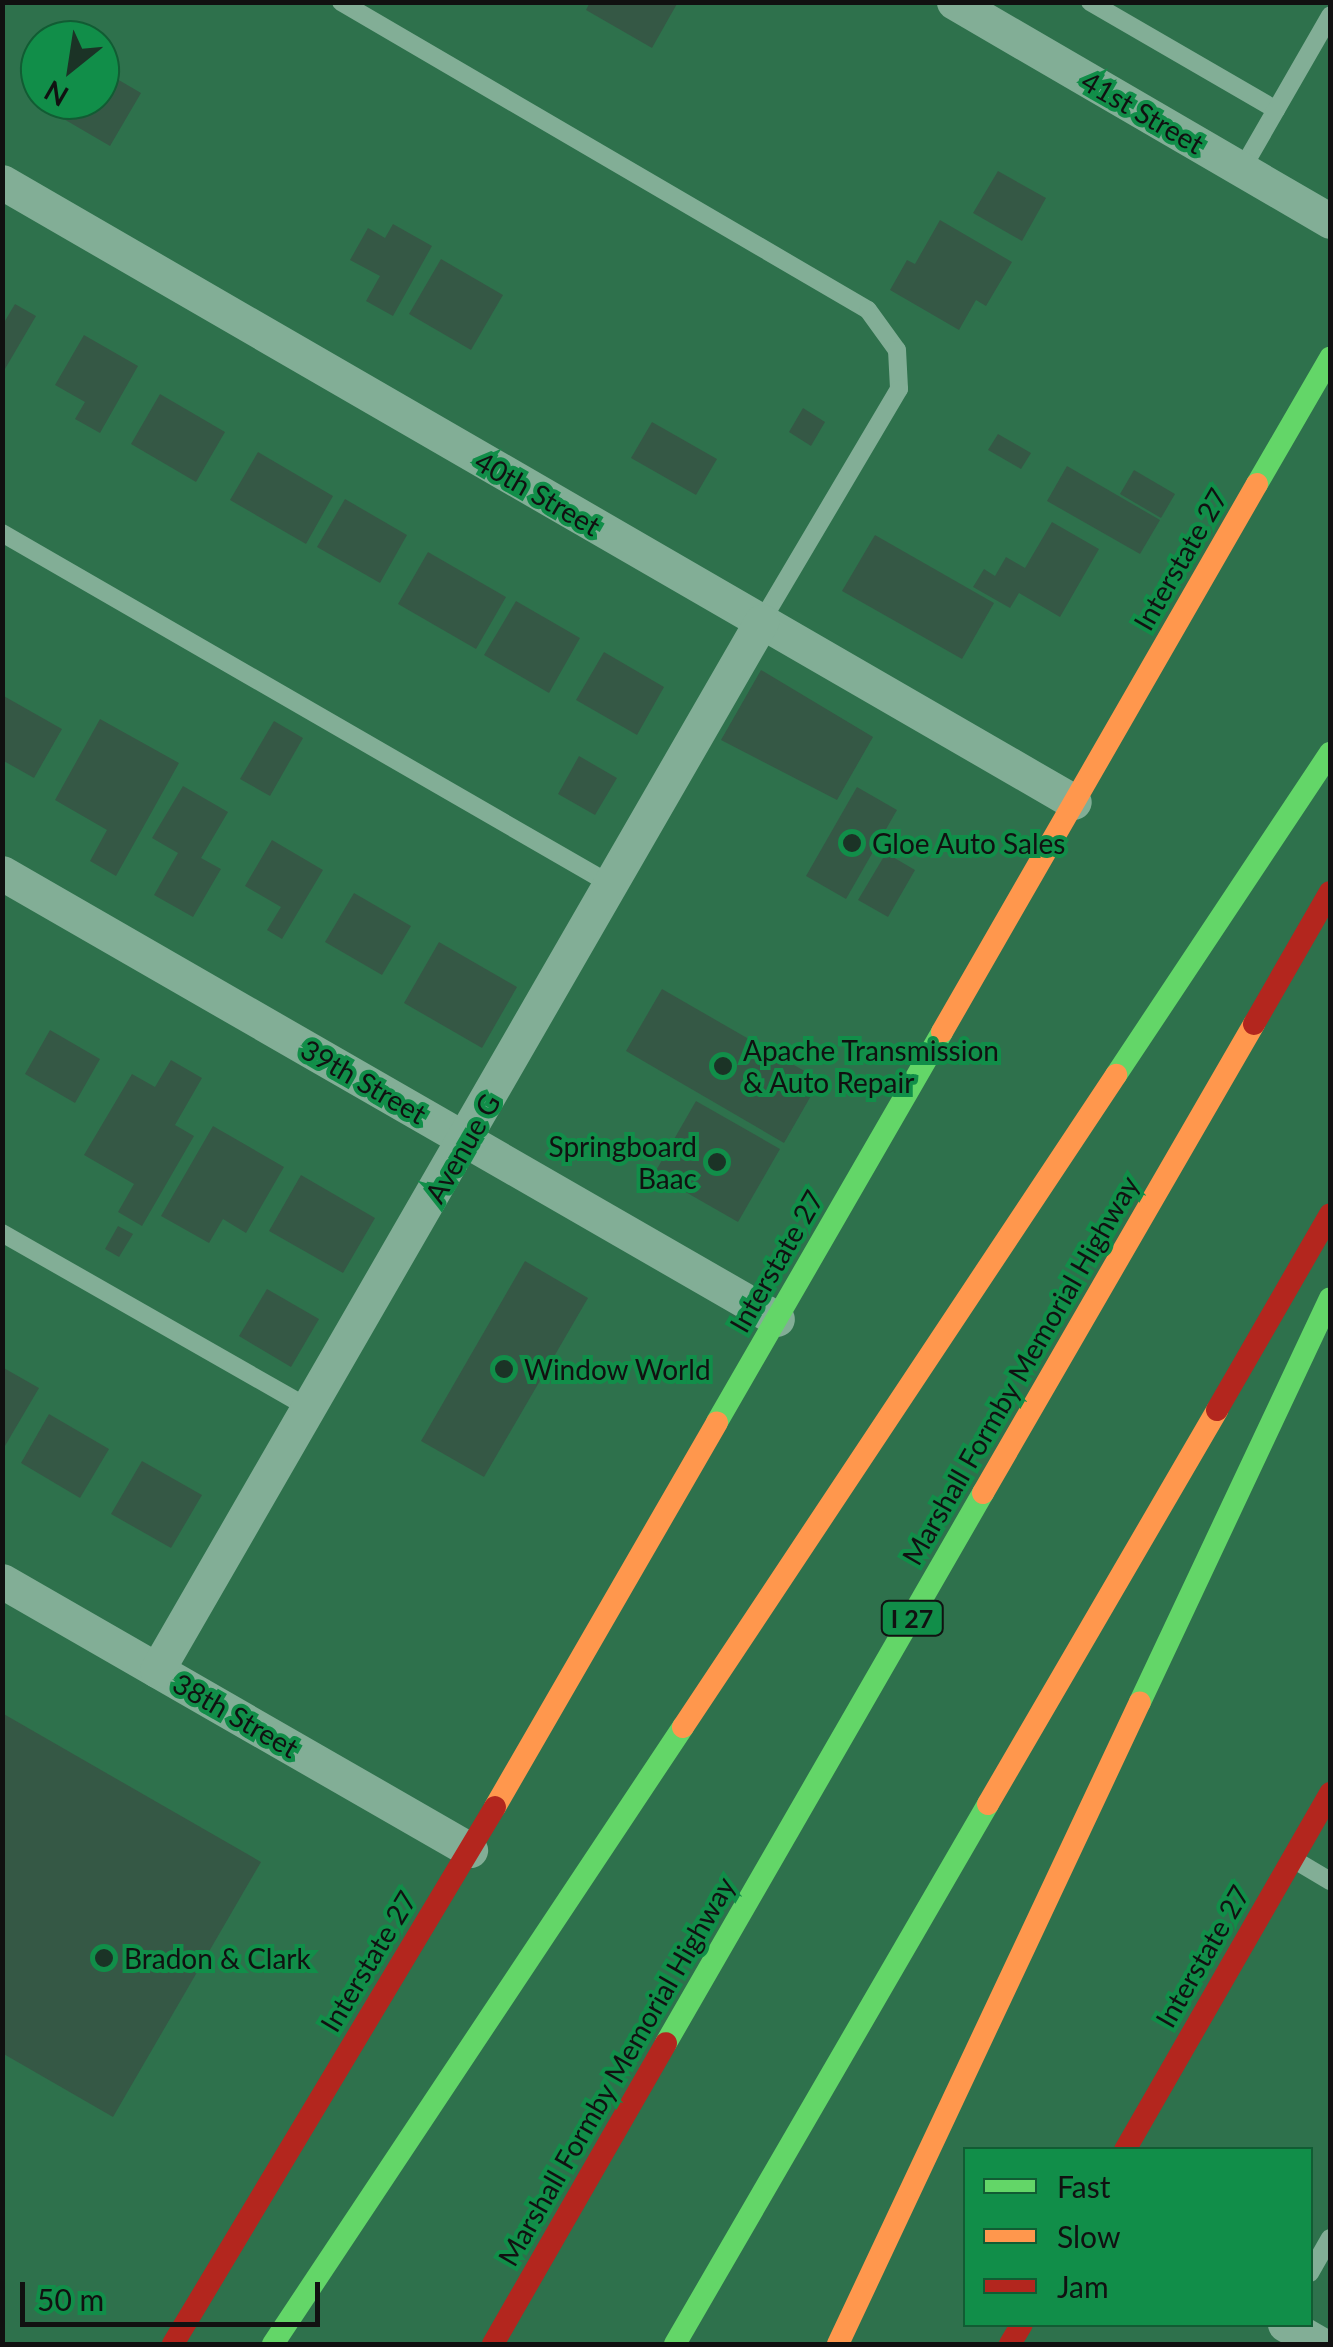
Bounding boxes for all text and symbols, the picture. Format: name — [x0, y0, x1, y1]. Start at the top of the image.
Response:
north arrow — [20, 20, 120, 120]
street label: 41st Street — [1076, 64, 1210, 160]
text: N — [38, 74, 74, 114]
street label: 40th Street — [469, 444, 607, 542]
street label: Interstate 27 — [1126, 482, 1234, 636]
place label: Gloe Auto Sales — [872, 826, 1066, 860]
marker: Gloe Auto Sales — [841, 832, 863, 854]
street label: 39th Street — [295, 1032, 433, 1130]
place label: Apache Transmission & Auto Repair — [743, 1033, 1000, 1099]
marker: Apache Transmission & Auto Repair — [712, 1055, 734, 1077]
street label: Avenue G — [417, 1088, 507, 1208]
place label: Springboard Baac — [549, 1129, 697, 1195]
marker: Springboard Baac — [706, 1151, 728, 1173]
street label: Marshall Formby Memorial Highway — [894, 1169, 1146, 1571]
street label: Interstate 27 — [722, 1184, 830, 1338]
place label: Window World — [524, 1352, 712, 1386]
marker: Window World — [493, 1358, 515, 1380]
road number: I 27 — [880, 1598, 944, 1638]
street label: 38th Street — [167, 1666, 305, 1764]
street label: Marshall Formby Memorial Highway — [490, 1870, 742, 2272]
street label: Interstate 27 — [1148, 1879, 1256, 2033]
street label: Interstate 27 — [313, 1885, 423, 2037]
place label: Bradon & Clark — [124, 1941, 311, 1975]
marker: Bradon & Clark — [93, 1947, 115, 1969]
legend — [963, 2147, 1313, 2327]
text: Fast — [1057, 2168, 1111, 2204]
text: Slow — [1057, 2218, 1120, 2254]
scale bar — [25, 2262, 325, 2324]
text: Jam — [1057, 2268, 1109, 2304]
text: 50 m — [37, 2281, 104, 2317]

